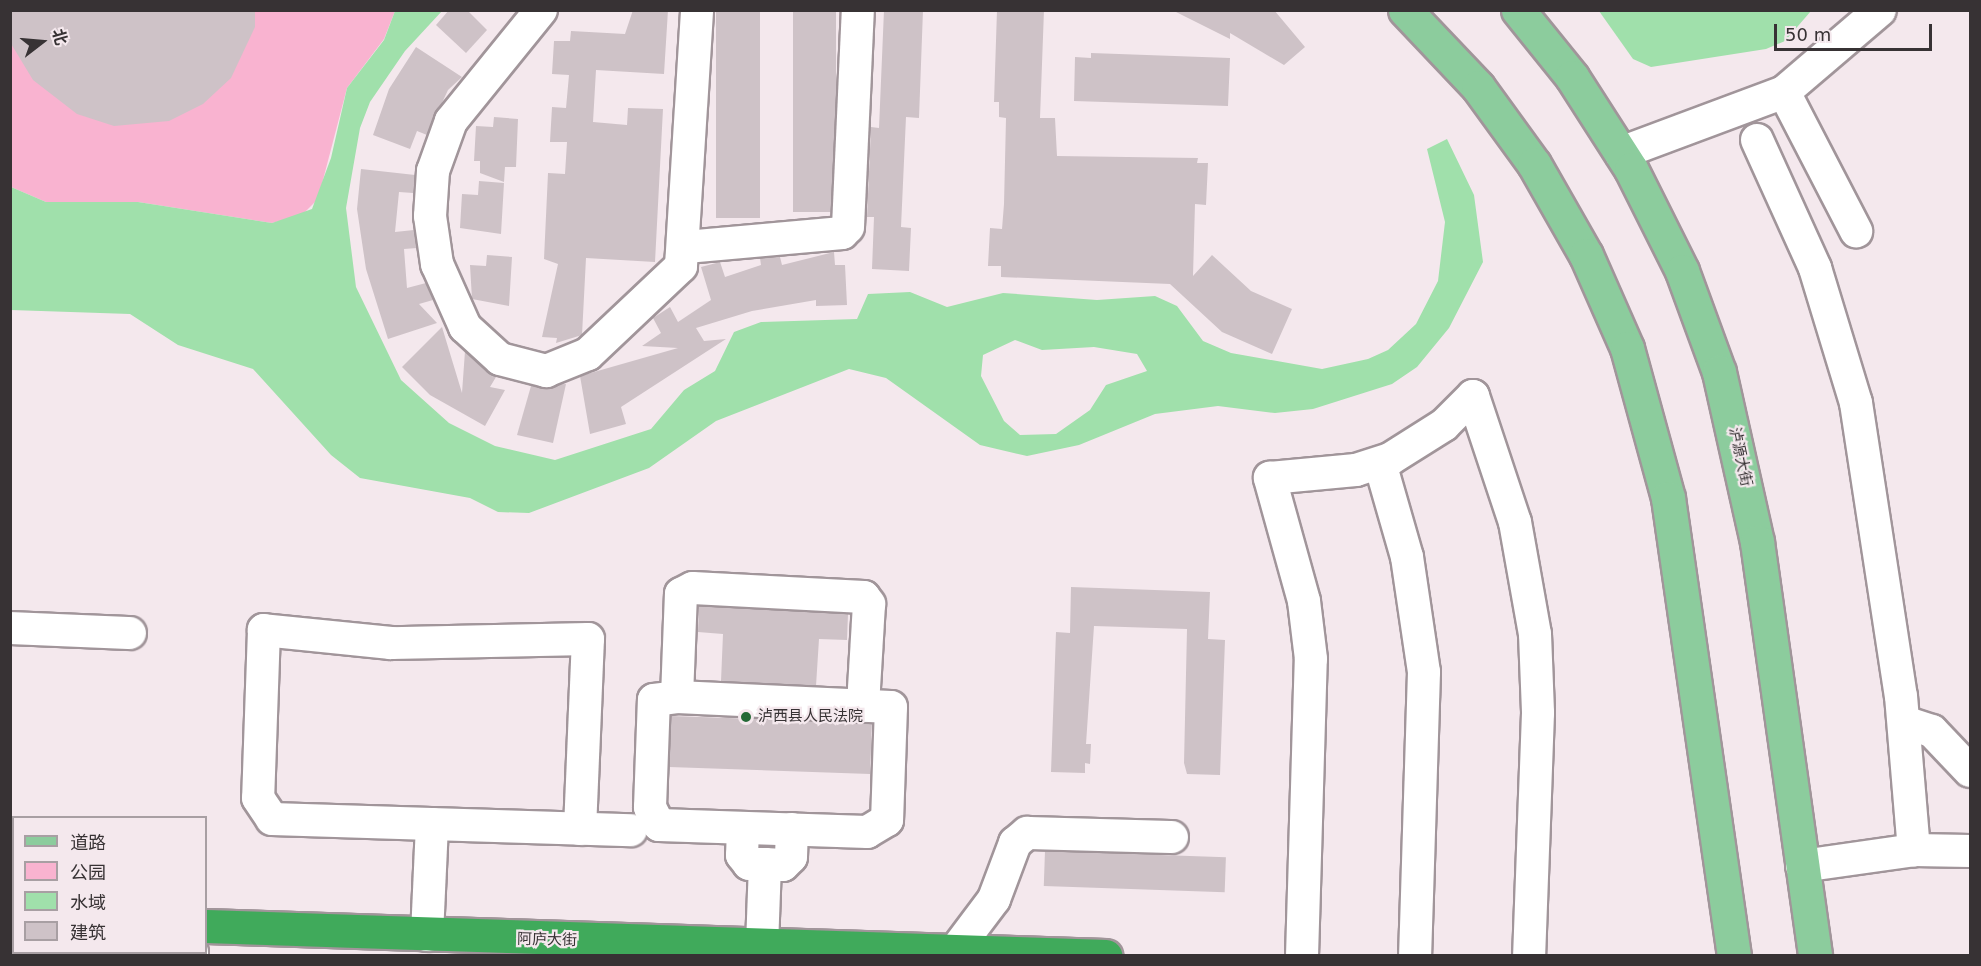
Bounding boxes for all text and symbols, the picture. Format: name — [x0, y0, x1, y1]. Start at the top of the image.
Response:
north arrow — [12, 12, 72, 72]
scale bar — [1777, 12, 1934, 50]
text: 50 m — [1785, 24, 1831, 45]
text: 北 — [48, 27, 71, 47]
street label: 泸源大街 — [1725, 426, 1755, 488]
place label: 泸西县人民法院 — [758, 708, 863, 726]
marker: 泸西县人民法院 — [739, 710, 753, 724]
legend — [12, 816, 207, 954]
text: 道路 — [70, 832, 106, 853]
text: 公园 — [70, 862, 106, 883]
text: 水域 — [70, 892, 106, 913]
text: 建筑 — [70, 922, 106, 943]
street label: 阿庐大街 — [517, 930, 577, 950]

